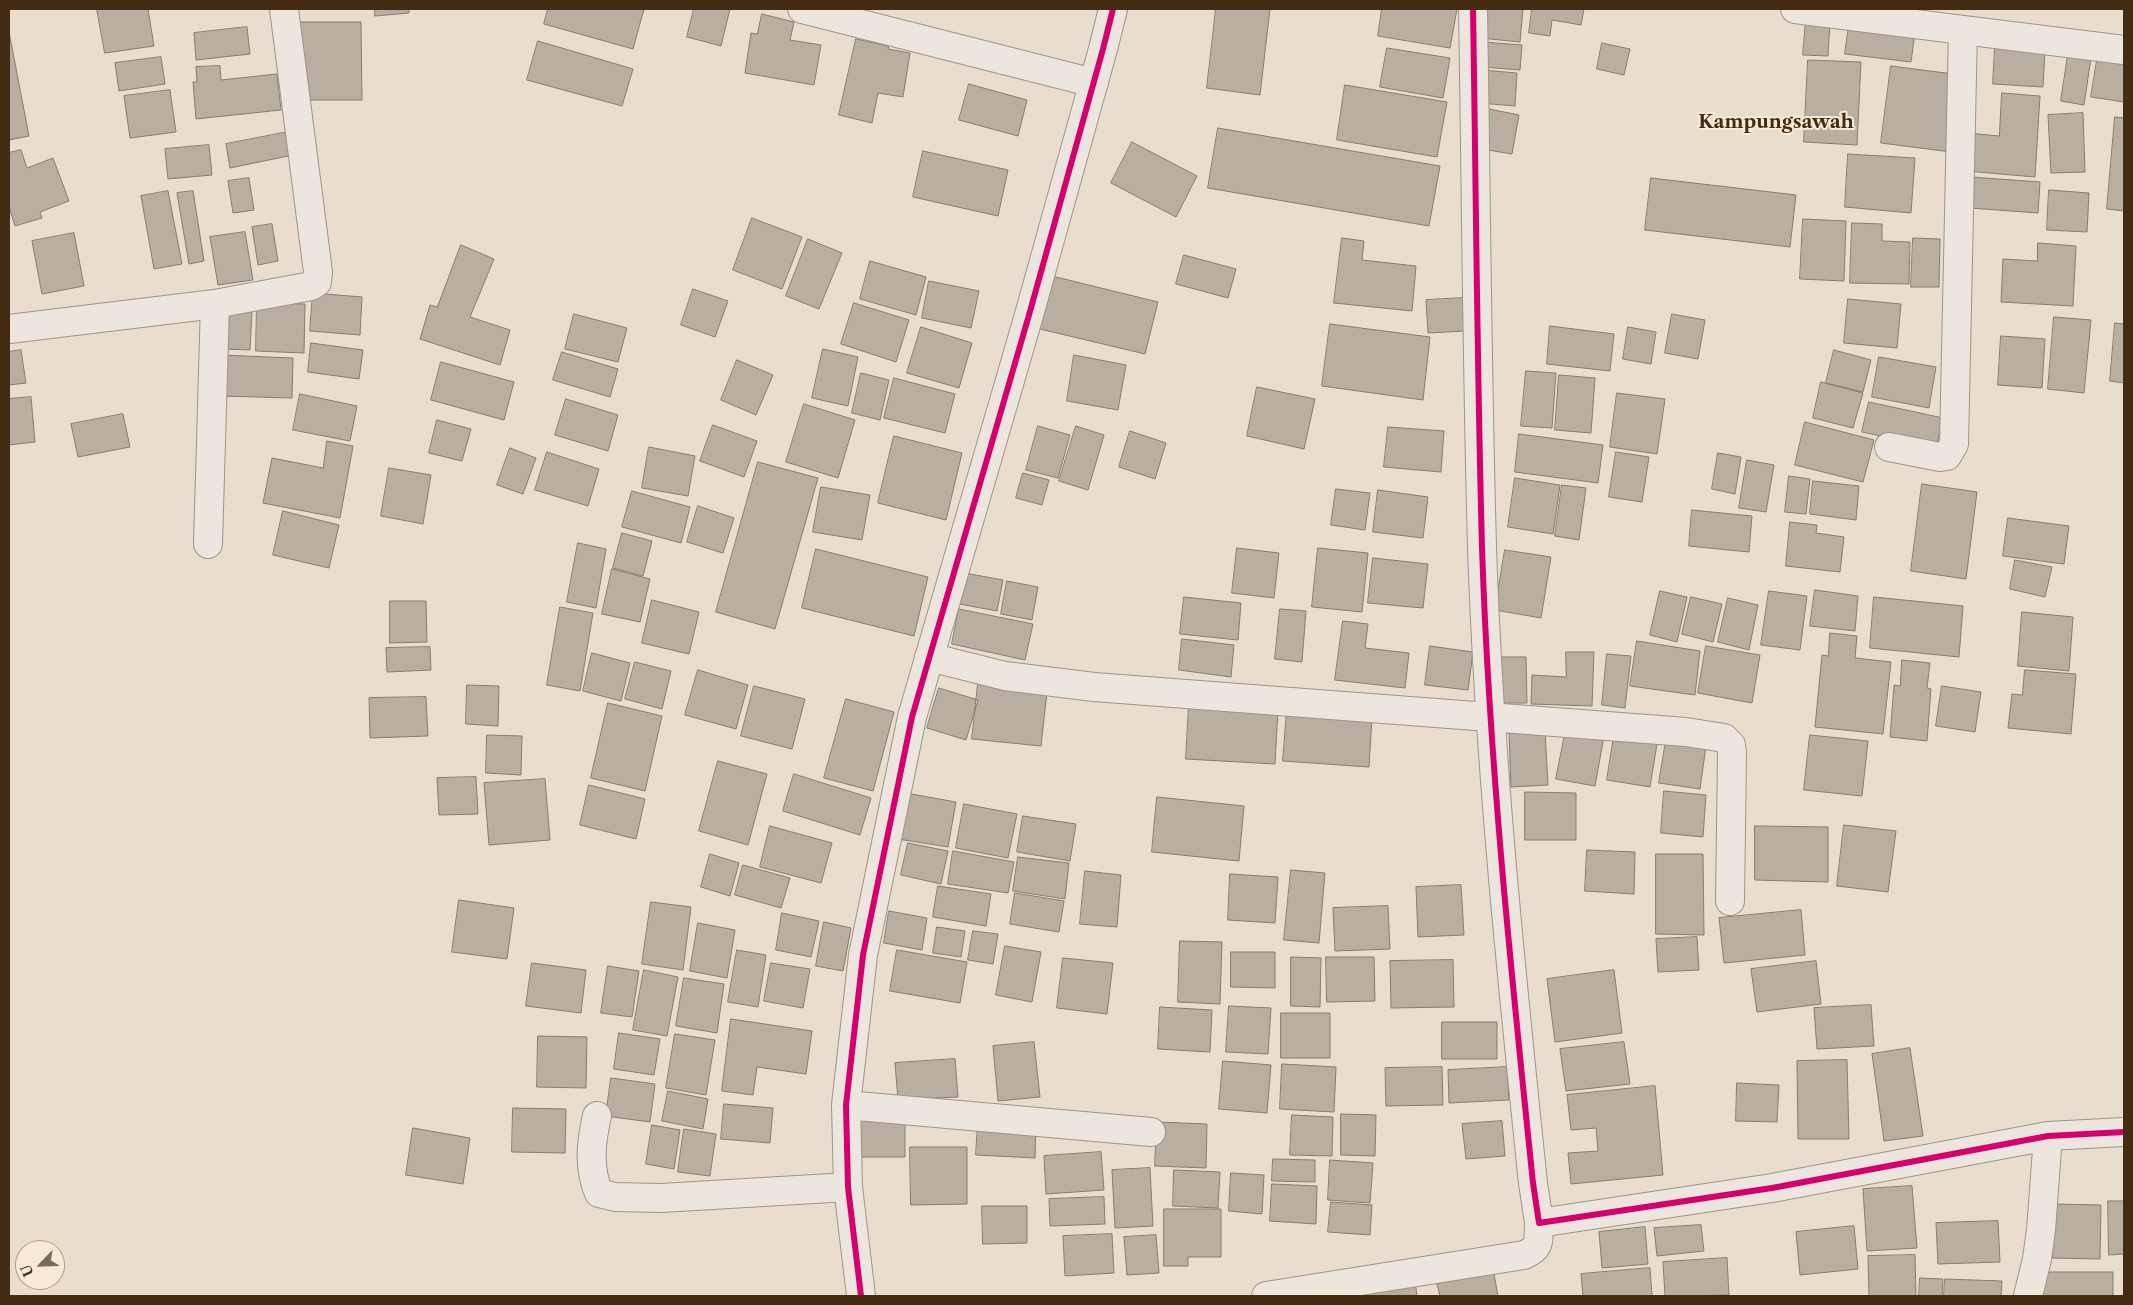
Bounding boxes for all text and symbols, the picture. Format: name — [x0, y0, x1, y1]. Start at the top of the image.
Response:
district label: Kampungsawah — [1698, 112, 1854, 134]
north arrow — [15, 1240, 65, 1290]
text: U — [17, 1262, 38, 1280]

